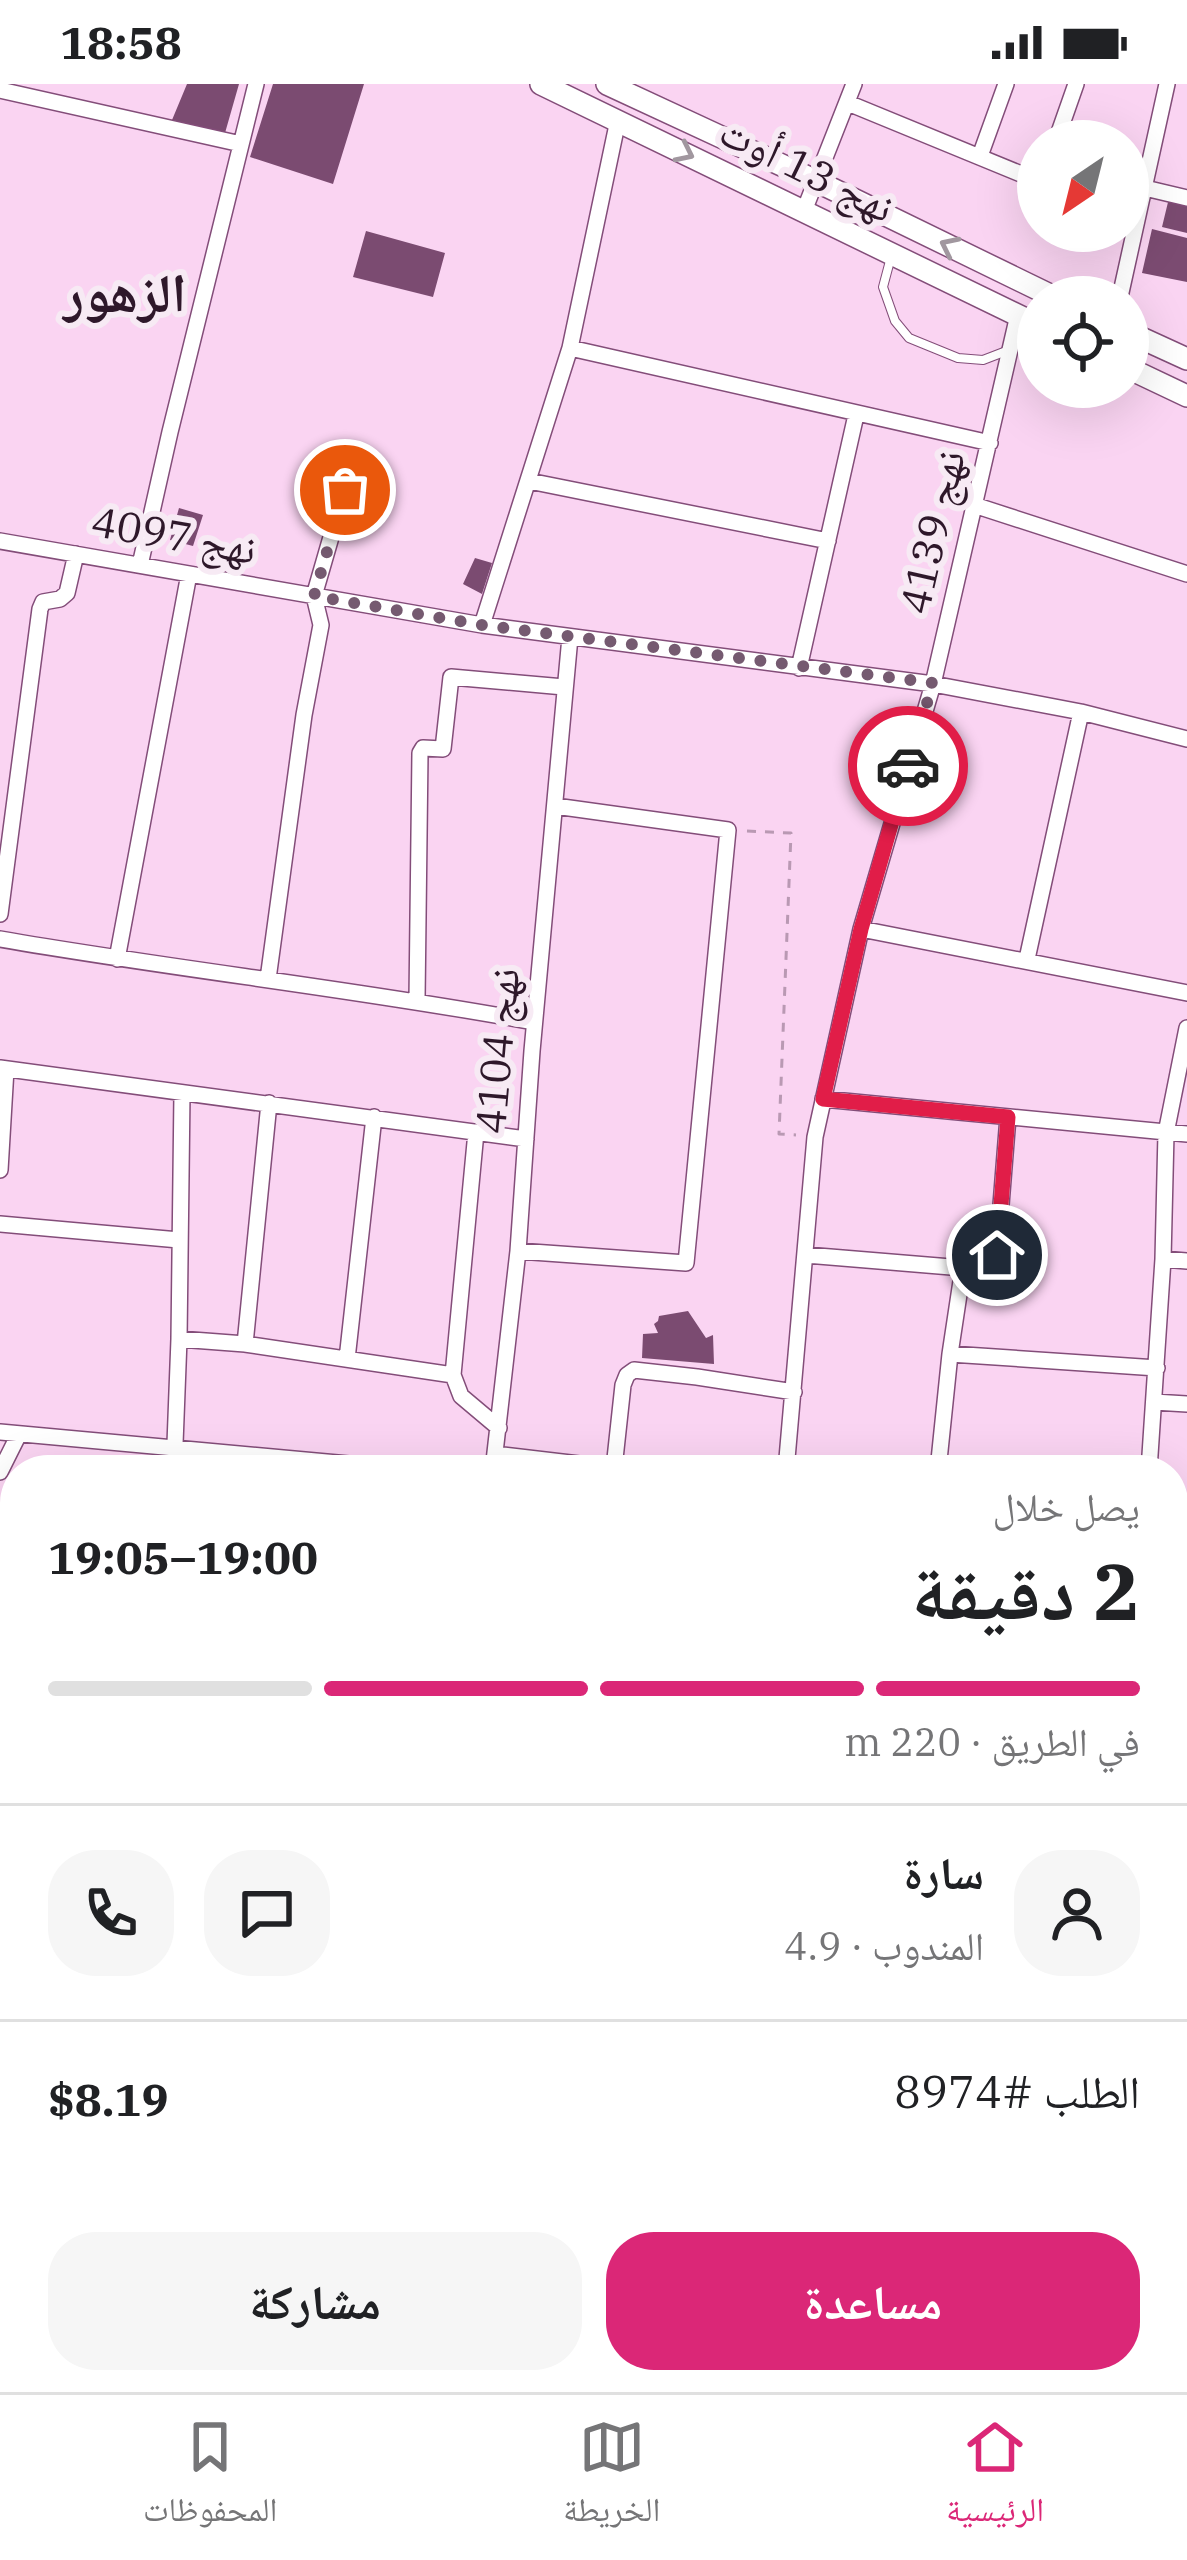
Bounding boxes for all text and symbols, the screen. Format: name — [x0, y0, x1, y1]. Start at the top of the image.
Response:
text: 18:58 — [60, 13, 182, 71]
street label: نهج 13 أوت — [711, 103, 904, 234]
north arrow — [1017, 120, 1149, 252]
map controls — [1017, 120, 1149, 408]
one-way arrow — [673, 138, 694, 162]
one-way arrow — [939, 237, 961, 260]
district label: الزهور — [62, 257, 186, 327]
button: locate — [1017, 276, 1149, 408]
pin — [294, 439, 396, 541]
street label: نهج 4139 — [886, 445, 977, 619]
icon: bag — [312, 457, 378, 523]
street label: نهج 4097 — [88, 493, 261, 576]
courier — [848, 706, 968, 826]
icon: car — [875, 733, 941, 799]
street label: نهج 4104 — [462, 966, 531, 1136]
pin — [946, 1204, 1048, 1306]
icon: home — [964, 1222, 1030, 1288]
text: يصل خلال — [992, 1481, 1140, 1532]
text: 19:00–19:05 — [48, 1528, 318, 1586]
text: 2 دقيقة — [911, 1540, 1140, 1641]
text: في الطريق · 220 m — [844, 1716, 1140, 1767]
text: سارة — [903, 1843, 984, 1901]
button: phone — [48, 1850, 174, 1976]
button: chat — [204, 1850, 330, 1976]
button: person — [1014, 1850, 1140, 1976]
text: المندوب · 4.9 — [784, 1920, 984, 1971]
text: الطلب #8974 — [894, 2062, 1140, 2120]
text: $8.19 — [48, 2070, 168, 2128]
button: مشاركة — [48, 2232, 582, 2370]
button: مساعدة — [606, 2232, 1140, 2370]
tab: المحفوظات — [143, 2414, 277, 2542]
tab: الخريطة — [563, 2414, 660, 2542]
tab: الرئيسية — [946, 2414, 1044, 2542]

